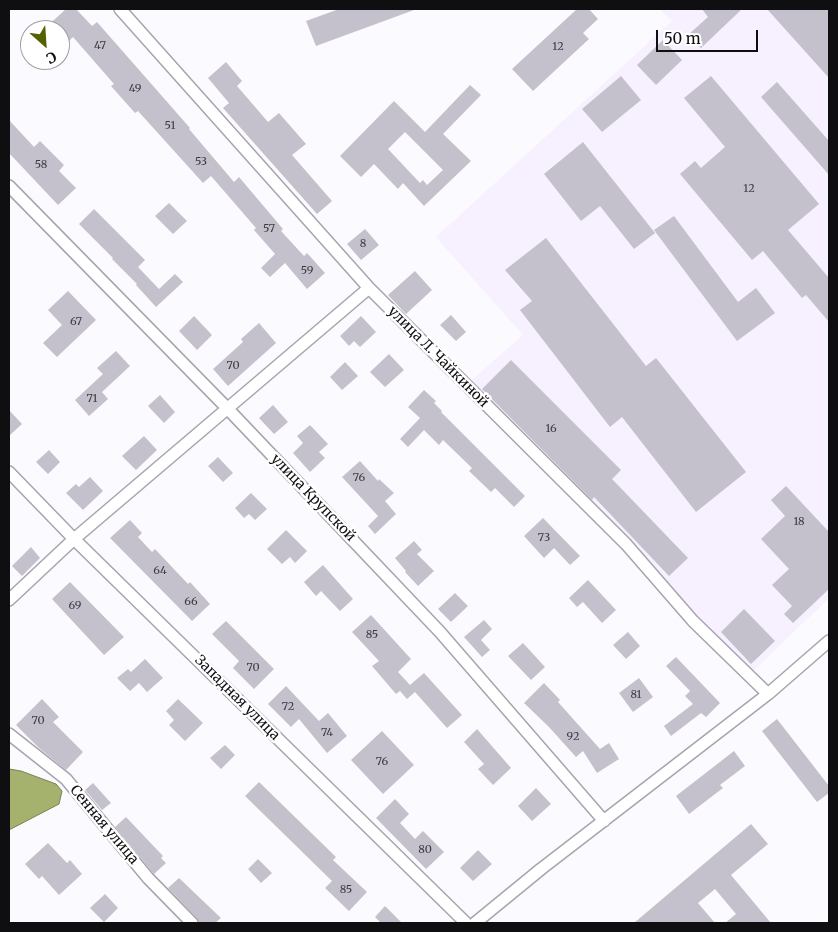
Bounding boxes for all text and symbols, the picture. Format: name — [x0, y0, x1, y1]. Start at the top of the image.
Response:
north arrow — [20, 20, 70, 70]
scale bar — [658, 20, 760, 52]
text: 50 m — [664, 29, 701, 48]
house number: 47 — [94, 39, 106, 53]
house number: 12 — [552, 40, 564, 54]
text: С — [43, 47, 59, 68]
house number: 49 — [129, 82, 141, 96]
house number: 51 — [165, 119, 175, 133]
house number: 53 — [195, 155, 207, 169]
house number: 58 — [35, 158, 47, 172]
house number: 12 — [743, 182, 755, 196]
house number: 57 — [263, 222, 275, 236]
house number: 8 — [360, 237, 366, 251]
house number: 59 — [301, 264, 313, 278]
street label: улица Л. Чайкиной — [384, 303, 492, 411]
house number: 67 — [70, 315, 82, 329]
house number: 70 — [226, 359, 240, 373]
house number: 71 — [86, 392, 98, 406]
house number: 16 — [545, 422, 557, 436]
street label: улица Крупской — [267, 451, 359, 545]
house number: 76 — [353, 471, 365, 485]
house number: 18 — [793, 515, 805, 529]
house number: 73 — [538, 531, 550, 545]
house number: 64 — [153, 564, 167, 578]
house number: 66 — [184, 595, 198, 609]
house number: 69 — [68, 599, 82, 613]
house number: 85 — [366, 628, 378, 642]
street label: Западная улица — [191, 652, 283, 744]
house number: 70 — [246, 661, 260, 675]
house number: 81 — [630, 688, 642, 702]
house number: 72 — [282, 700, 294, 714]
house number: 70 — [31, 714, 45, 728]
house number: 74 — [321, 726, 333, 740]
house number: 92 — [567, 730, 579, 744]
house number: 76 — [376, 755, 388, 769]
street label: Сенная улица — [66, 782, 142, 868]
house number: 80 — [418, 843, 432, 857]
house number: 85 — [340, 883, 352, 897]

